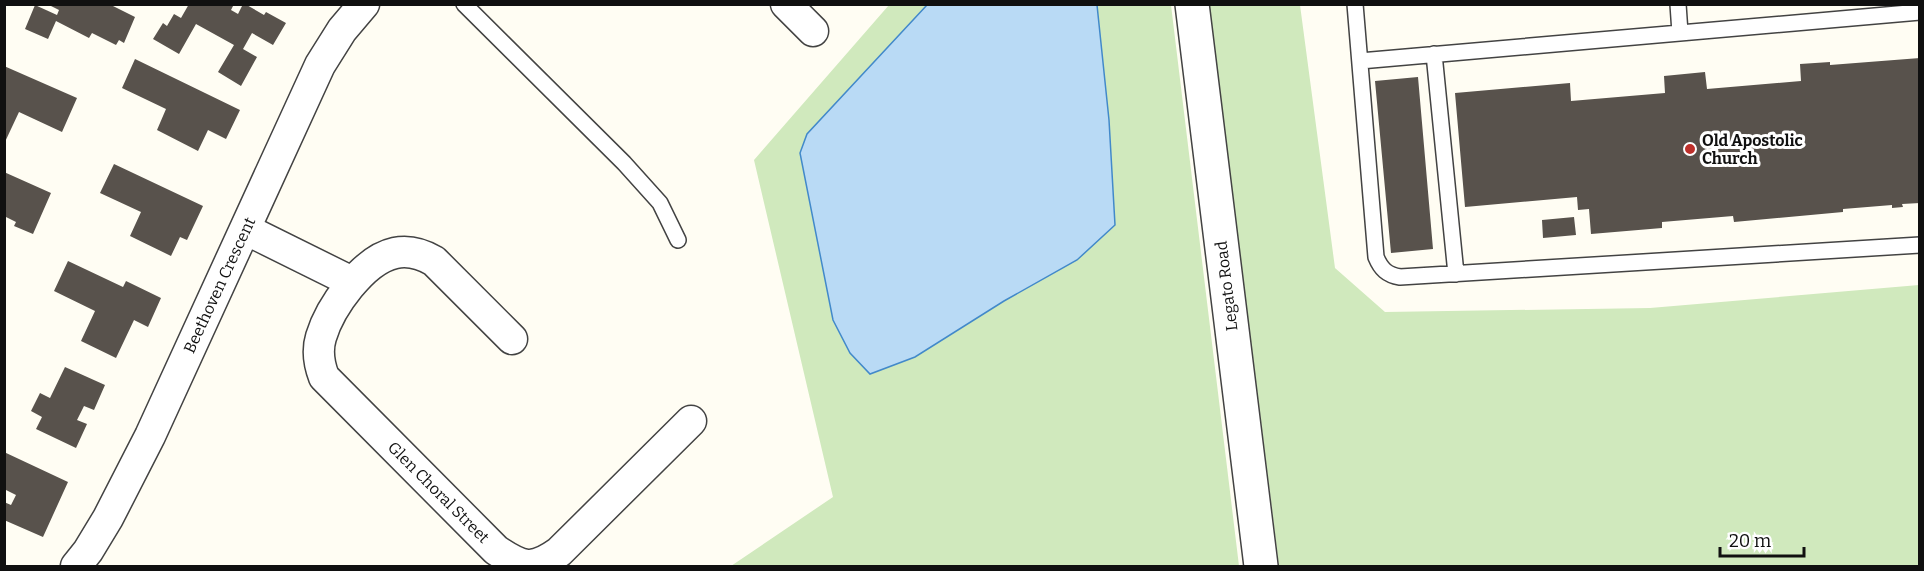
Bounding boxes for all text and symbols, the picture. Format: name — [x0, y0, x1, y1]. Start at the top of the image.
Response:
place label: Old Apostolic Church — [1702, 131, 1803, 168]
marker: Old Apostolic Church — [1683, 142, 1697, 156]
street label: Beethoven Crescent — [180, 214, 259, 356]
street label: Legato Road — [1211, 239, 1241, 332]
street label: Glen Choral Street — [384, 438, 493, 547]
scale bar — [1720, 520, 1804, 558]
text: 20 m — [1729, 530, 1771, 552]

